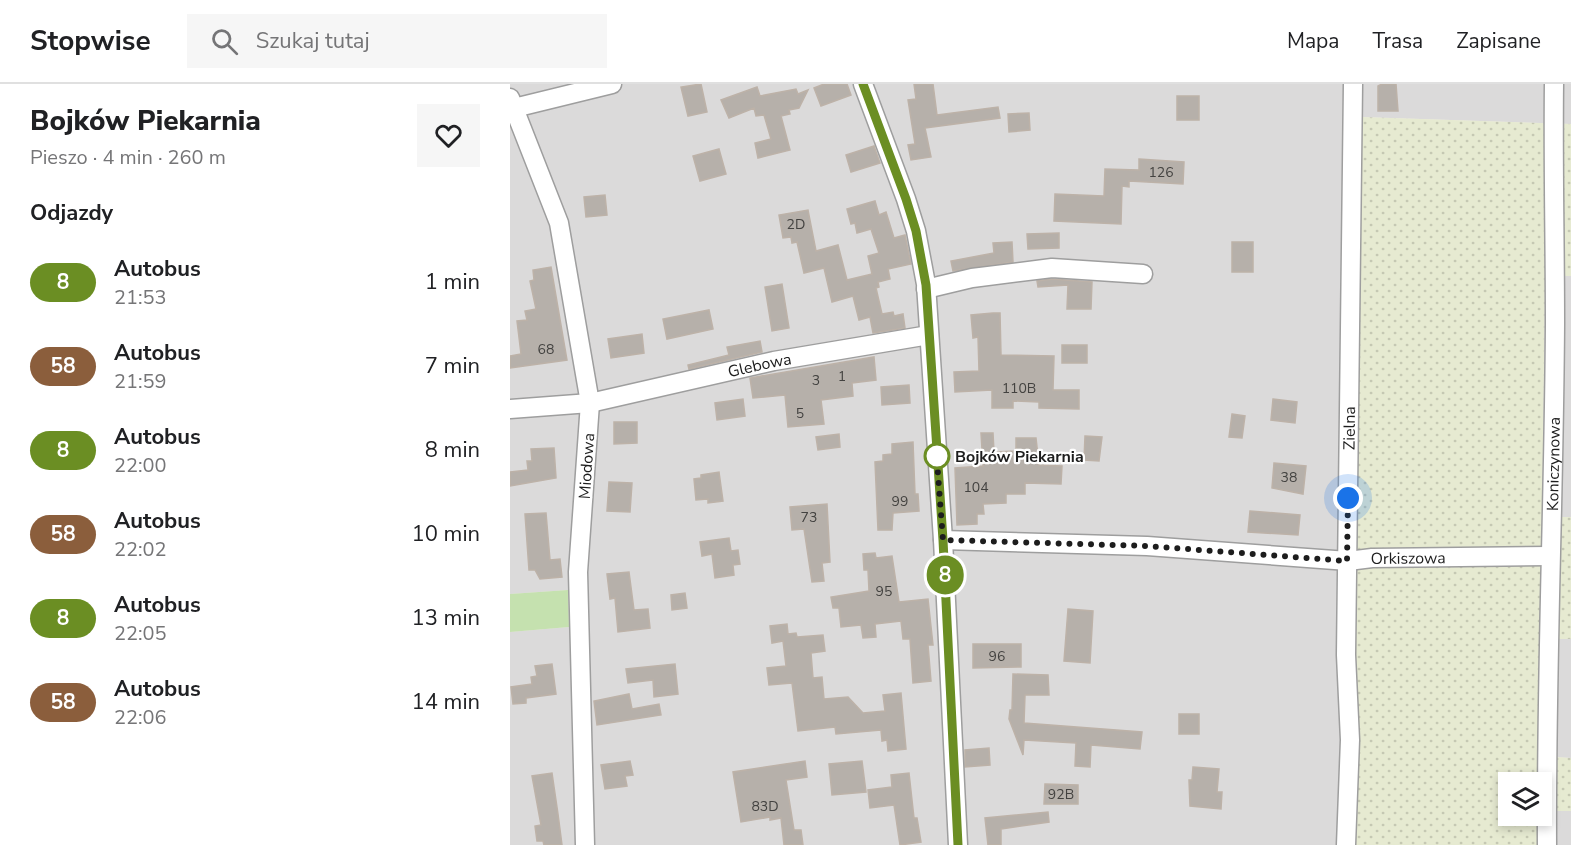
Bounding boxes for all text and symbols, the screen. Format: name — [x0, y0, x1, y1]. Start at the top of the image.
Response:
search box — [187, 14, 607, 68]
text: Stopwise — [30, 22, 151, 60]
icon: search — [208, 25, 241, 58]
text: Szukaj tutaj — [256, 26, 370, 56]
text: Mapa — [1287, 27, 1339, 55]
text: Trasa — [1372, 27, 1423, 55]
text: Zapisane — [1456, 27, 1541, 55]
text: Bojków Piekarnia — [30, 102, 261, 140]
button: heart — [417, 104, 480, 167]
text: Pieszo · 4 min · 260 m — [30, 144, 226, 171]
house number: 126 — [1148, 163, 1174, 182]
text: Odjazdy — [30, 198, 113, 228]
house number: 2D — [787, 215, 805, 234]
text: Autobus — [114, 254, 201, 284]
text: 1 min — [425, 267, 480, 297]
text: 8 — [57, 268, 69, 296]
text: 21:53 — [114, 284, 167, 311]
text: Autobus — [114, 338, 201, 368]
house number: 68 — [538, 340, 554, 359]
street label: Glebowa — [726, 348, 793, 383]
text: 7 min — [425, 351, 480, 381]
text: 58 — [50, 352, 76, 380]
house number: 1 — [838, 367, 846, 386]
text: 21:59 — [114, 368, 167, 395]
house number: 3 — [812, 371, 820, 390]
house number: 110B — [1002, 379, 1036, 398]
house number: 5 — [796, 404, 804, 423]
street label: Zielna — [1339, 406, 1361, 450]
street label: Koniczynowa — [1542, 417, 1566, 511]
text: Autobus — [114, 422, 201, 452]
street label: Miodowa — [574, 432, 600, 500]
text: 8 min — [425, 435, 480, 465]
text: 8 — [57, 436, 69, 464]
marker: Bojków Piekarnia — [924, 443, 950, 469]
place label: Bojków Piekarnia — [955, 446, 1084, 468]
text: 22:00 — [114, 452, 167, 479]
house number: 38 — [1281, 468, 1297, 487]
house number: 104 — [963, 478, 989, 497]
your location — [1333, 483, 1363, 513]
house number: 99 — [892, 492, 908, 511]
text: Autobus — [114, 506, 201, 536]
house number: 73 — [801, 508, 817, 527]
text: 10 min — [412, 519, 480, 549]
text: 58 — [50, 520, 76, 548]
text: 22:02 — [114, 536, 167, 563]
street label: Orkiszowa — [1370, 547, 1446, 570]
line badge: 8 — [926, 556, 964, 594]
text: 8 — [939, 561, 951, 589]
house number: 95 — [876, 582, 892, 601]
text: Autobus — [114, 590, 201, 620]
text: 13 min — [412, 603, 480, 633]
text: 8 — [57, 604, 69, 632]
text: 22:05 — [114, 620, 167, 647]
house number: 96 — [989, 647, 1005, 666]
text: Autobus — [114, 674, 201, 704]
text: 14 min — [412, 687, 480, 717]
text: 58 — [50, 688, 76, 716]
text: 22:06 — [114, 704, 167, 731]
map controls — [1498, 772, 1552, 826]
button: layers — [1498, 772, 1552, 826]
house number: 92B — [1048, 785, 1074, 804]
house number: 83D — [751, 797, 779, 816]

